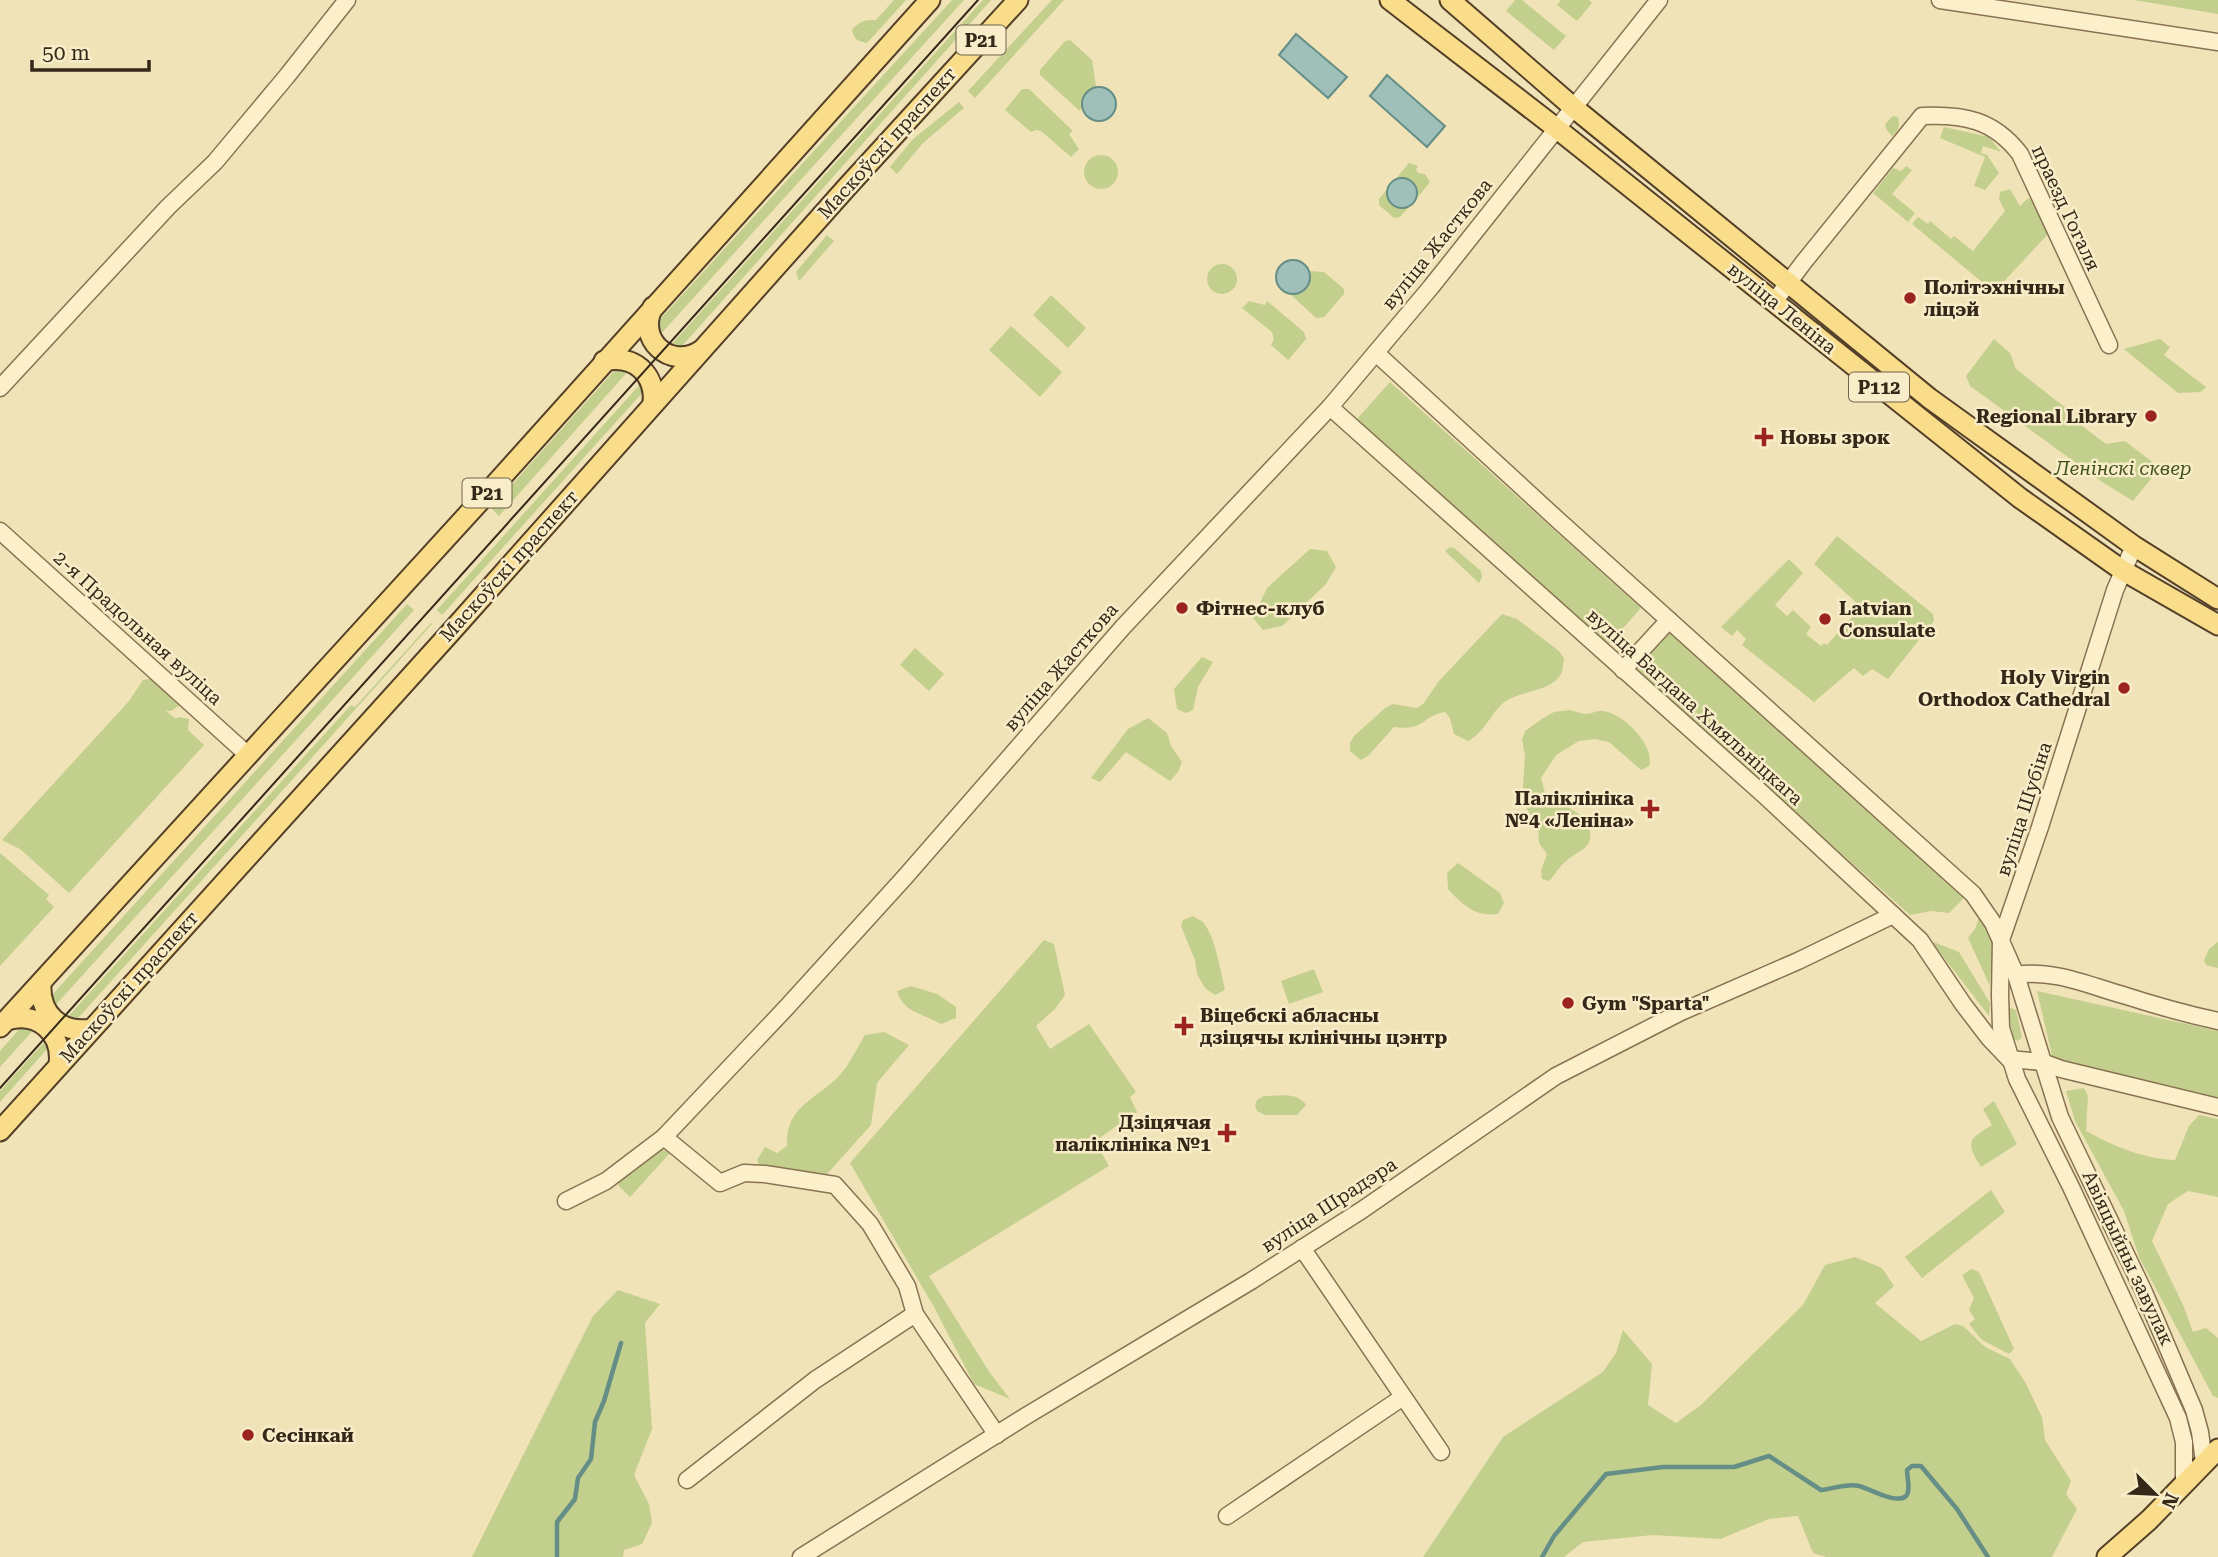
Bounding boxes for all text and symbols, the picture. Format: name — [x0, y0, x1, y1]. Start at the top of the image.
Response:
road number: Р21 — [956, 26, 1006, 55]
scale bar — [32, 28, 149, 72]
text: 50 m — [42, 41, 90, 65]
street label: Маскоўскі праспект — [813, 62, 961, 224]
street label: праезд Гогаля — [2027, 141, 2105, 275]
street label: вуліца Жасткова — [1377, 173, 1497, 314]
street label: вуліца Леніна — [1723, 257, 1842, 359]
place label: Політэхнічны ліцэй — [1924, 276, 2065, 321]
marker: Політэхнічны ліцэй — [1902, 290, 1918, 306]
road number: Р112 — [1849, 372, 1909, 402]
place label: Regional Library — [1976, 405, 2138, 428]
marker: Regional Library — [2143, 408, 2159, 424]
place label: Новы зрок — [1780, 426, 1890, 449]
marker: Новы зрок — [1754, 427, 1774, 447]
park label: Ленінскі сквер — [2054, 457, 2191, 480]
road number: Р21 — [462, 478, 512, 508]
street label: Маскоўскі праспект — [435, 485, 583, 647]
street label: 2-я Прадольная вуліца — [49, 546, 228, 710]
place label: Фітнес-клуб — [1196, 597, 1325, 620]
place label: Latvian Consulate — [1839, 597, 1936, 642]
street label: вуліца Жасткова — [999, 598, 1123, 736]
marker: Фітнес-клуб — [1174, 600, 1190, 616]
street label: вуліца Багдана Хмяльніцкага — [1582, 604, 1808, 811]
marker: Latvian Consulate — [1817, 611, 1833, 627]
place label: Holy Virgin Orthodox Cathedral — [1918, 666, 2110, 711]
marker: Holy Virgin Orthodox Cathedral — [2116, 680, 2132, 696]
street label: вуліца Шубіна — [1991, 738, 2057, 879]
place label: Паліклініка №4 «Леніна» — [1505, 787, 1634, 832]
marker: Паліклініка №4 «Леніна» — [1640, 799, 1660, 819]
street label: Маскоўскі праспект — [55, 906, 203, 1068]
place label: Gym "Sparta" — [1582, 992, 1710, 1015]
marker: Gym "Sparta" — [1560, 995, 1576, 1011]
place label: Віцебскі абласны дзіцячы клінічны цэнтр — [1200, 1004, 1448, 1049]
marker: Віцебскі абласны дзіцячы клінічны цэнтр — [1174, 1016, 1194, 1036]
place label: Дзіцячая паліклініка №1 — [1055, 1111, 1211, 1156]
marker: Дзіцячая паліклініка №1 — [1217, 1123, 1237, 1143]
street label: вуліца Шрадэра — [1257, 1152, 1402, 1257]
street label: Авіяцыйны завулак — [2077, 1167, 2179, 1349]
place label: Сесінкай — [262, 1424, 354, 1447]
marker: Сесінкай — [240, 1427, 256, 1443]
north arrow — [2120, 1459, 2190, 1529]
text: N — [2156, 1489, 2184, 1512]

